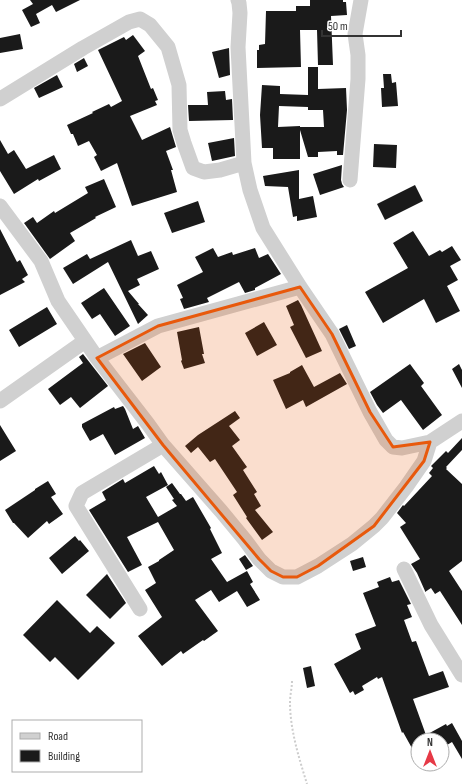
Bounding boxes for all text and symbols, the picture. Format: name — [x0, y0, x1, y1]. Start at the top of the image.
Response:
scale bar — [322, 12, 401, 38]
text: 50 m — [328, 19, 348, 34]
legend — [12, 720, 142, 772]
text: Road — [48, 729, 68, 744]
north arrow — [410, 732, 450, 772]
text: N — [427, 736, 433, 749]
text: Building — [48, 749, 80, 764]

